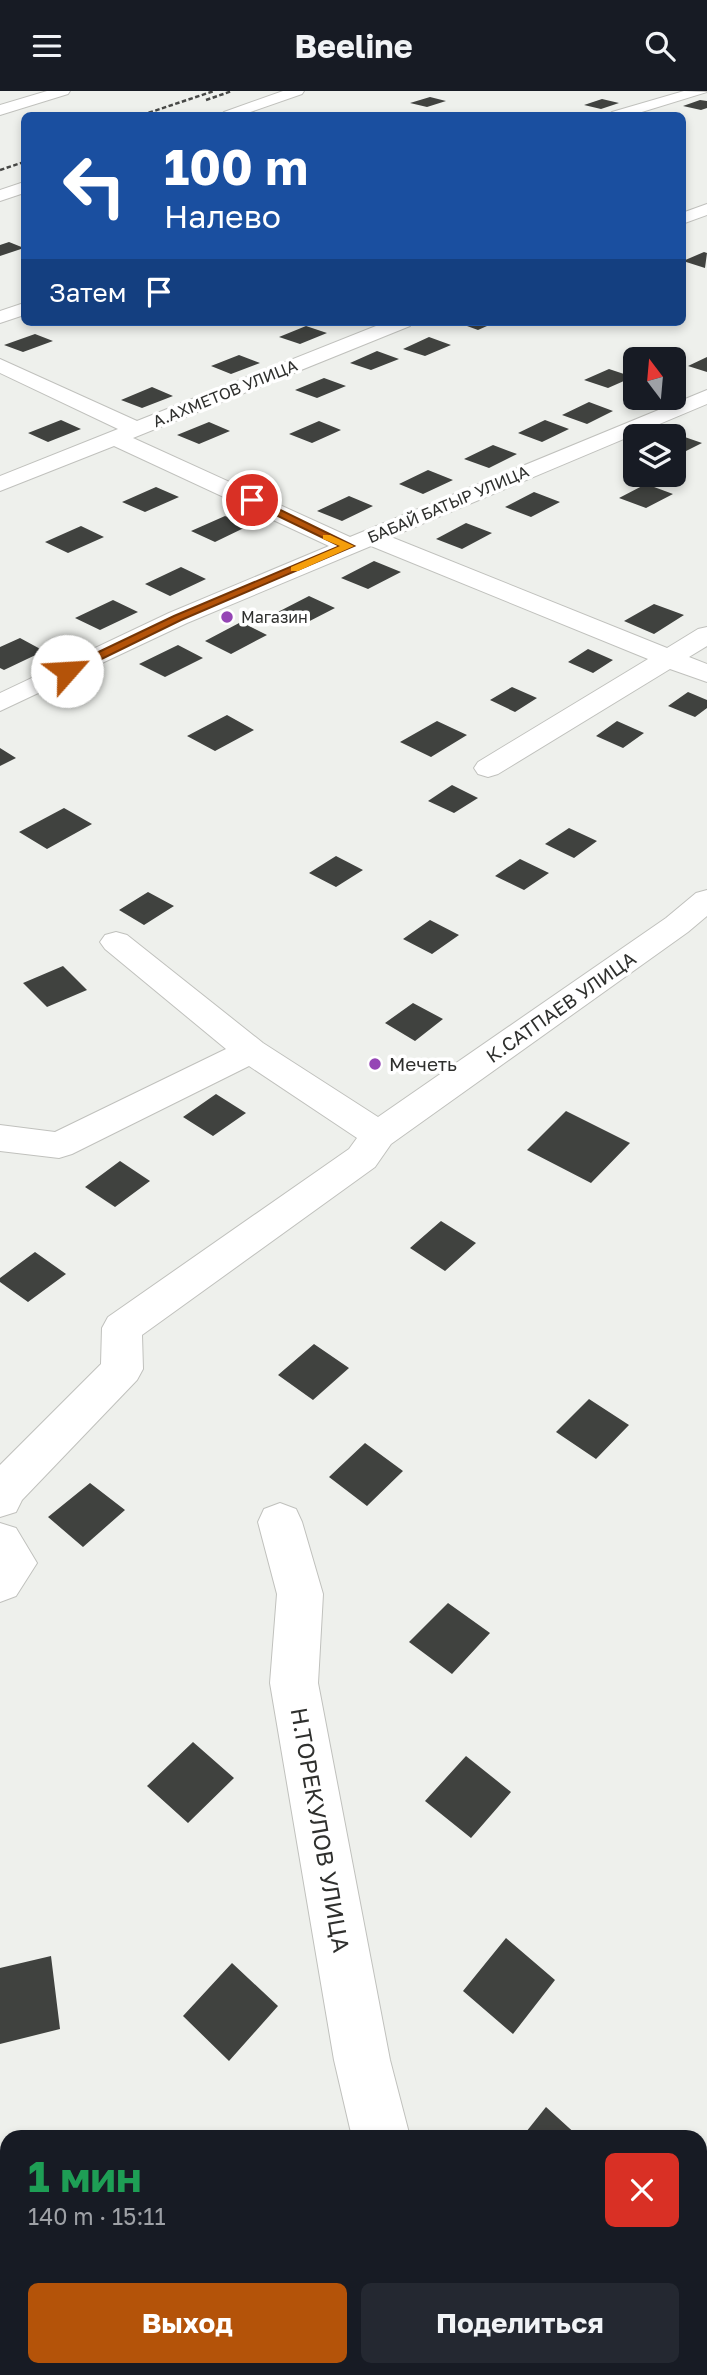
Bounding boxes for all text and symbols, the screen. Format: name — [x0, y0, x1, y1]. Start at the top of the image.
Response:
icon: menu — [28, 27, 66, 65]
text: Beeline — [294, 27, 413, 65]
icon: search — [641, 27, 679, 65]
text: 100 m — [164, 137, 308, 196]
icon: left — [49, 140, 140, 231]
text: Налево — [164, 197, 281, 235]
icon: arrive — [140, 273, 178, 311]
text: Затем — [49, 277, 126, 308]
north arrow — [623, 347, 686, 409]
map controls — [623, 347, 686, 487]
street label: А.АХМЕТОВ УЛИЦА — [150, 355, 300, 431]
button: layers — [623, 424, 686, 487]
street label: БАБАЙ БАТЫР УЛИЦА — [364, 461, 532, 547]
pin — [222, 470, 282, 530]
icon: arrive — [233, 481, 271, 519]
place label: Магазин — [241, 607, 308, 627]
marker: Магазин — [219, 609, 235, 625]
position arrow — [30, 634, 104, 708]
street label: К.САТПАЕВ УЛИЦА — [481, 946, 640, 1067]
place label: Мечеть — [389, 1052, 457, 1075]
marker: Мечеть — [367, 1056, 383, 1072]
street label: Н.ТОРЕКУЛОВ УЛИЦА — [286, 1705, 356, 1954]
text: 1 мин — [28, 2151, 142, 2201]
button: close — [605, 2153, 679, 2227]
text: 140 m · 15:11 — [28, 2202, 166, 2230]
button: Выход — [28, 2283, 347, 2363]
button: Поделиться — [361, 2283, 679, 2363]

